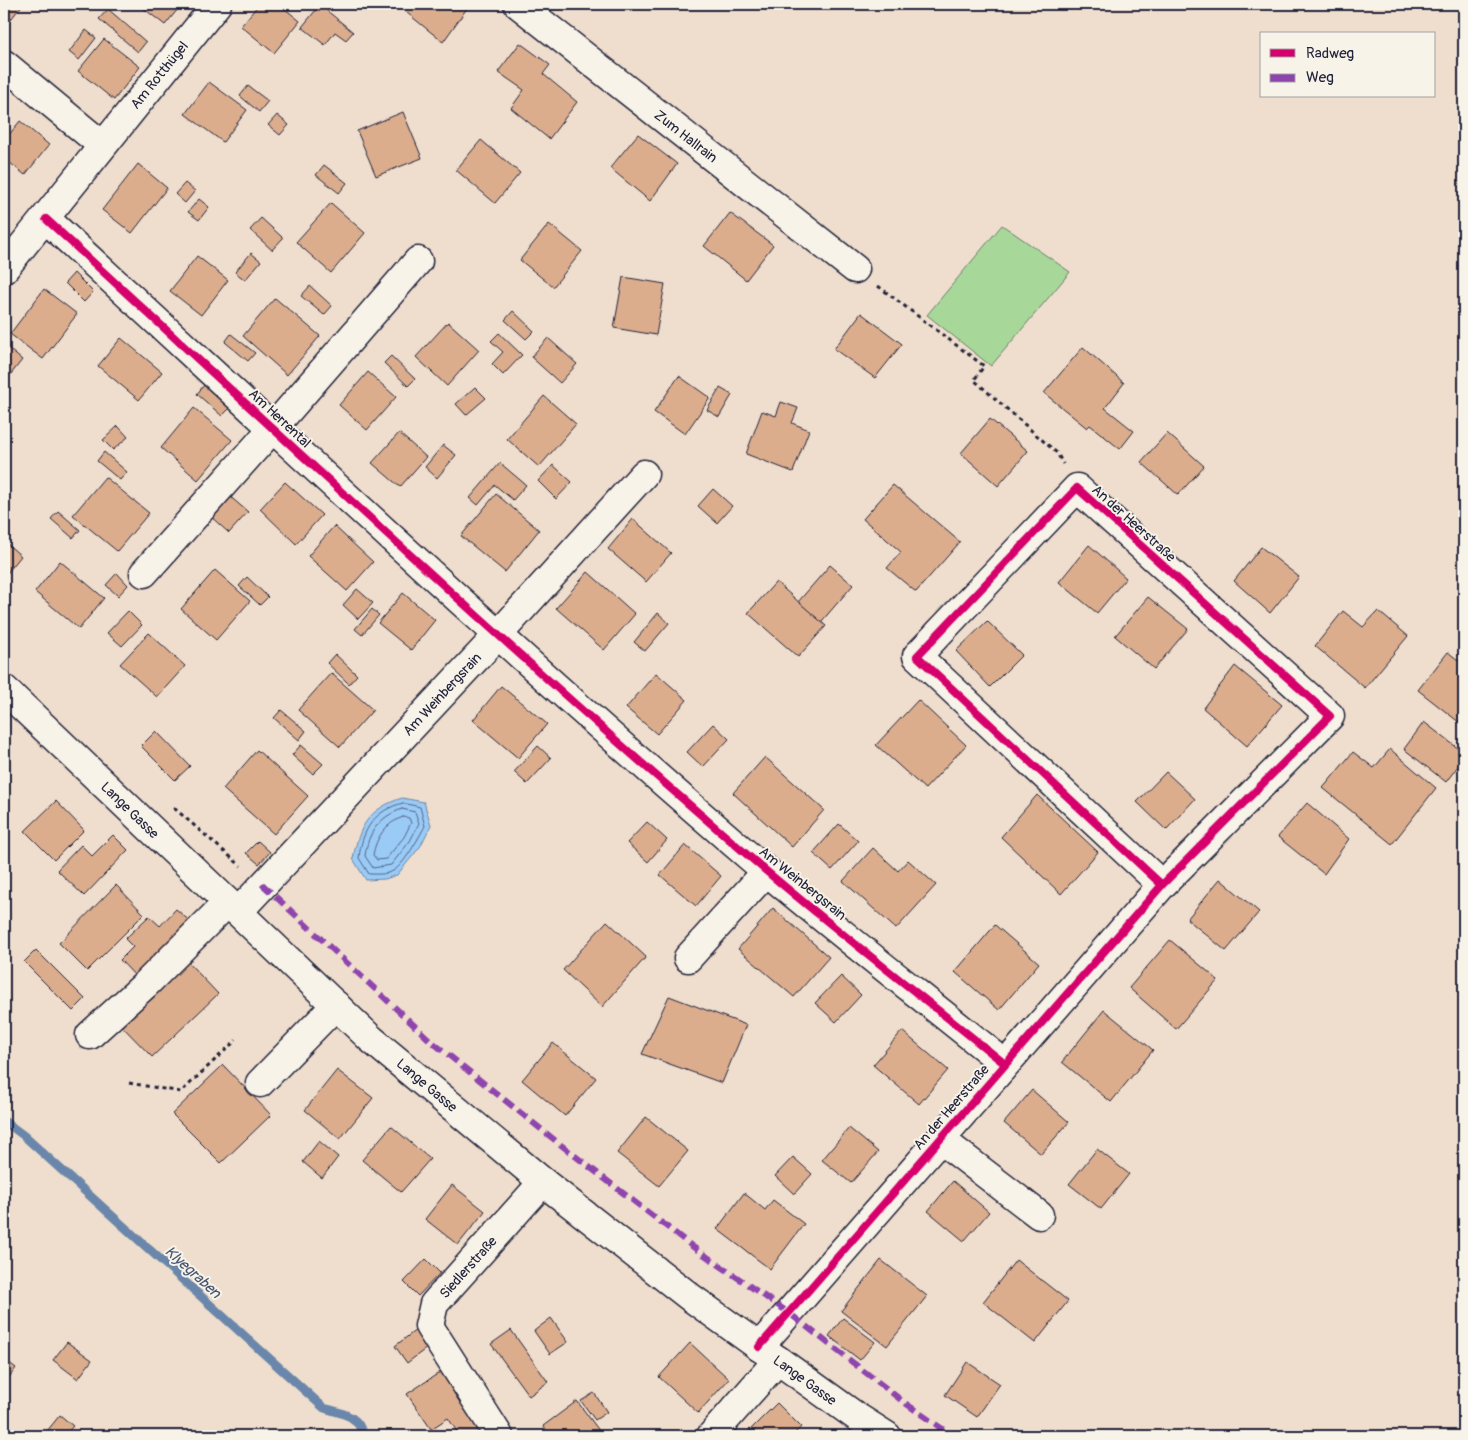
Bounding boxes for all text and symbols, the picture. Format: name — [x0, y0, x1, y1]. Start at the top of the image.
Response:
legend — [1260, 32, 1436, 98]
street label: Am Rotthügel — [127, 38, 192, 113]
text: Radweg — [1306, 44, 1354, 63]
text: Weg — [1306, 68, 1334, 87]
street label: Zum Hallrain — [651, 106, 721, 166]
street label: Am Herrental — [245, 385, 314, 452]
street label: An der Heerstraße — [1088, 481, 1179, 566]
street label: Am Weinbergsrain — [400, 649, 485, 739]
street label: Lange Gasse — [97, 779, 162, 842]
street label: Am Weinbergsrain — [756, 843, 850, 924]
street label: Lange Gasse — [393, 1055, 461, 1116]
street label: An der Heerstraße — [910, 1061, 993, 1153]
street label: Siedlerstraße — [436, 1233, 501, 1302]
water label: Klyegraben — [161, 1242, 226, 1304]
street label: Lange Gasse — [770, 1352, 840, 1409]

